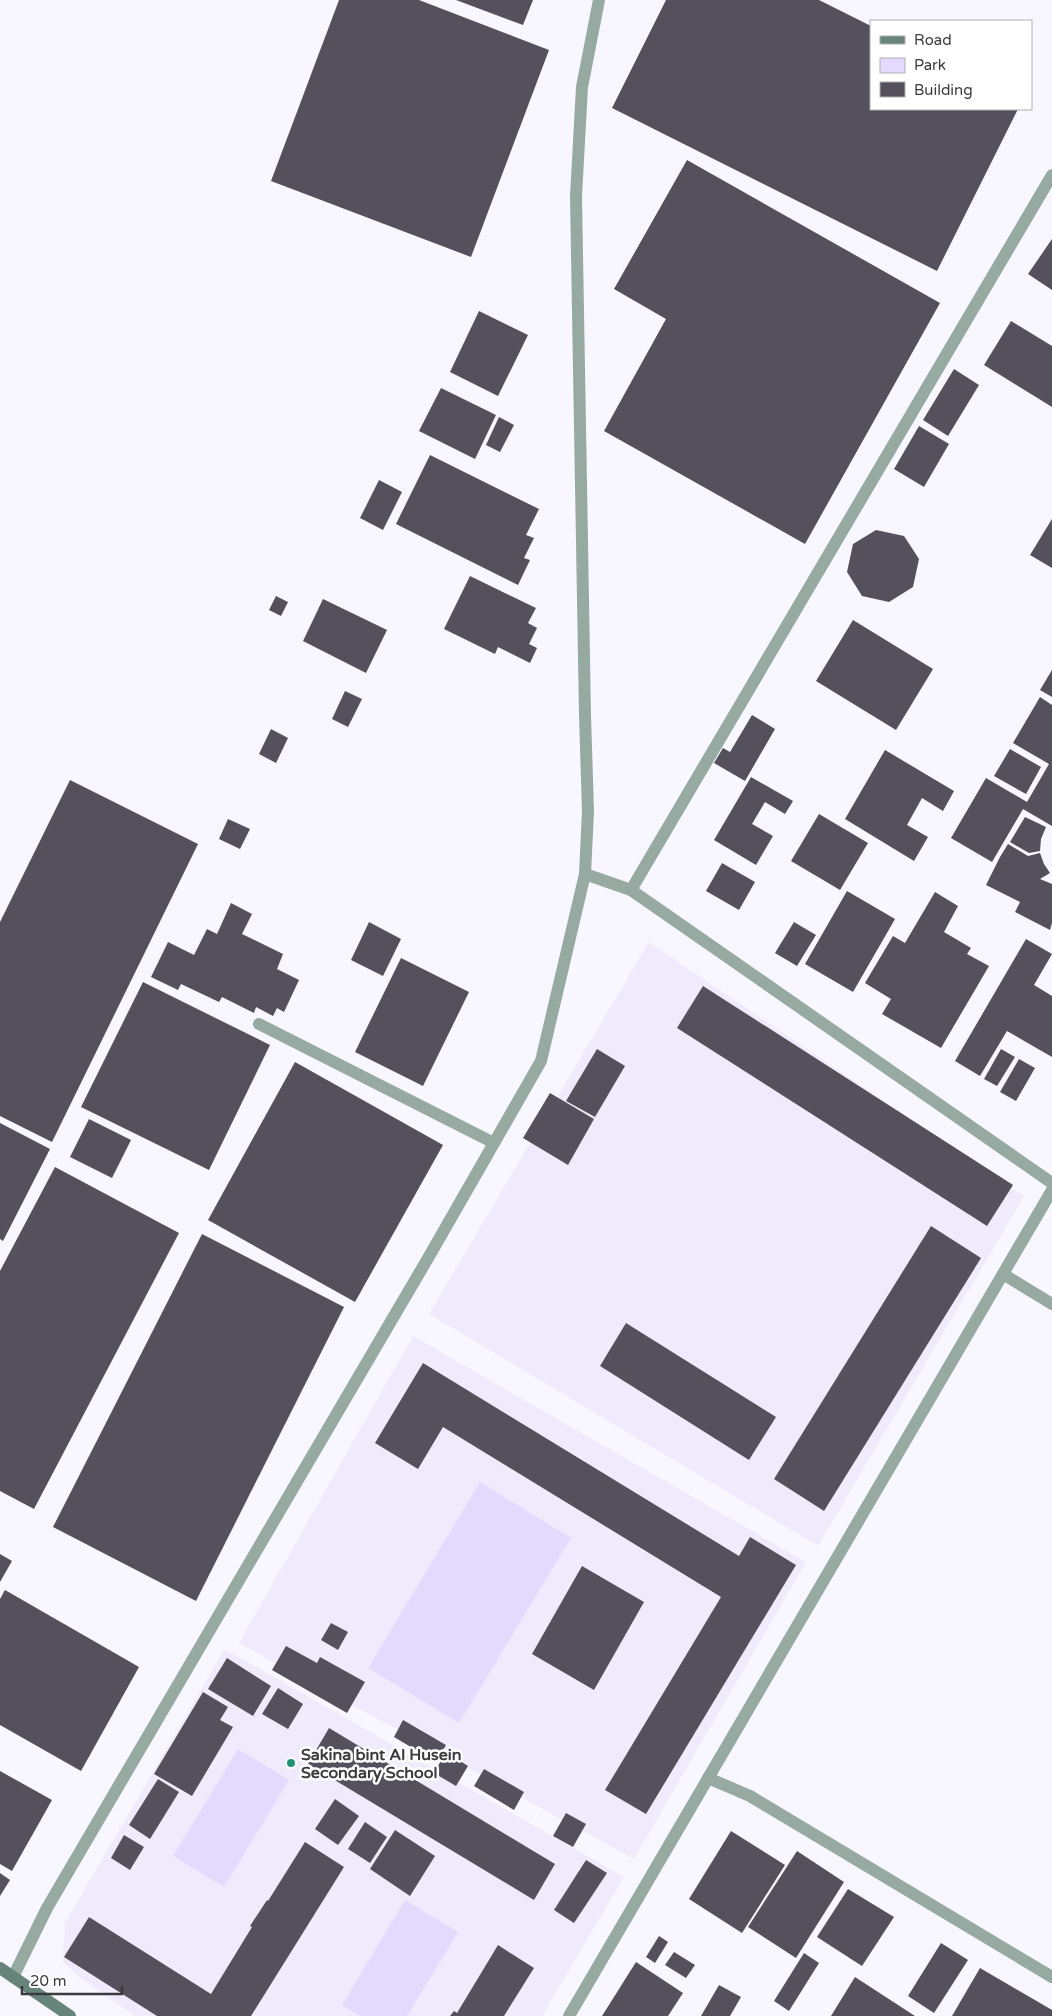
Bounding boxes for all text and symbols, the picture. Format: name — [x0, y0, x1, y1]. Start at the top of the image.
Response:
legend — [870, 20, 1032, 110]
text: Road — [914, 31, 952, 49]
text: Park — [914, 56, 946, 74]
text: Building — [914, 81, 973, 99]
place label: Sakina bint Al Husein Secondary School — [301, 1745, 461, 1783]
marker: Sakina bint Al Husein Secondary School — [285, 1757, 297, 1769]
scale bar — [22, 1964, 122, 1996]
text: 20 m — [30, 1972, 67, 1990]

